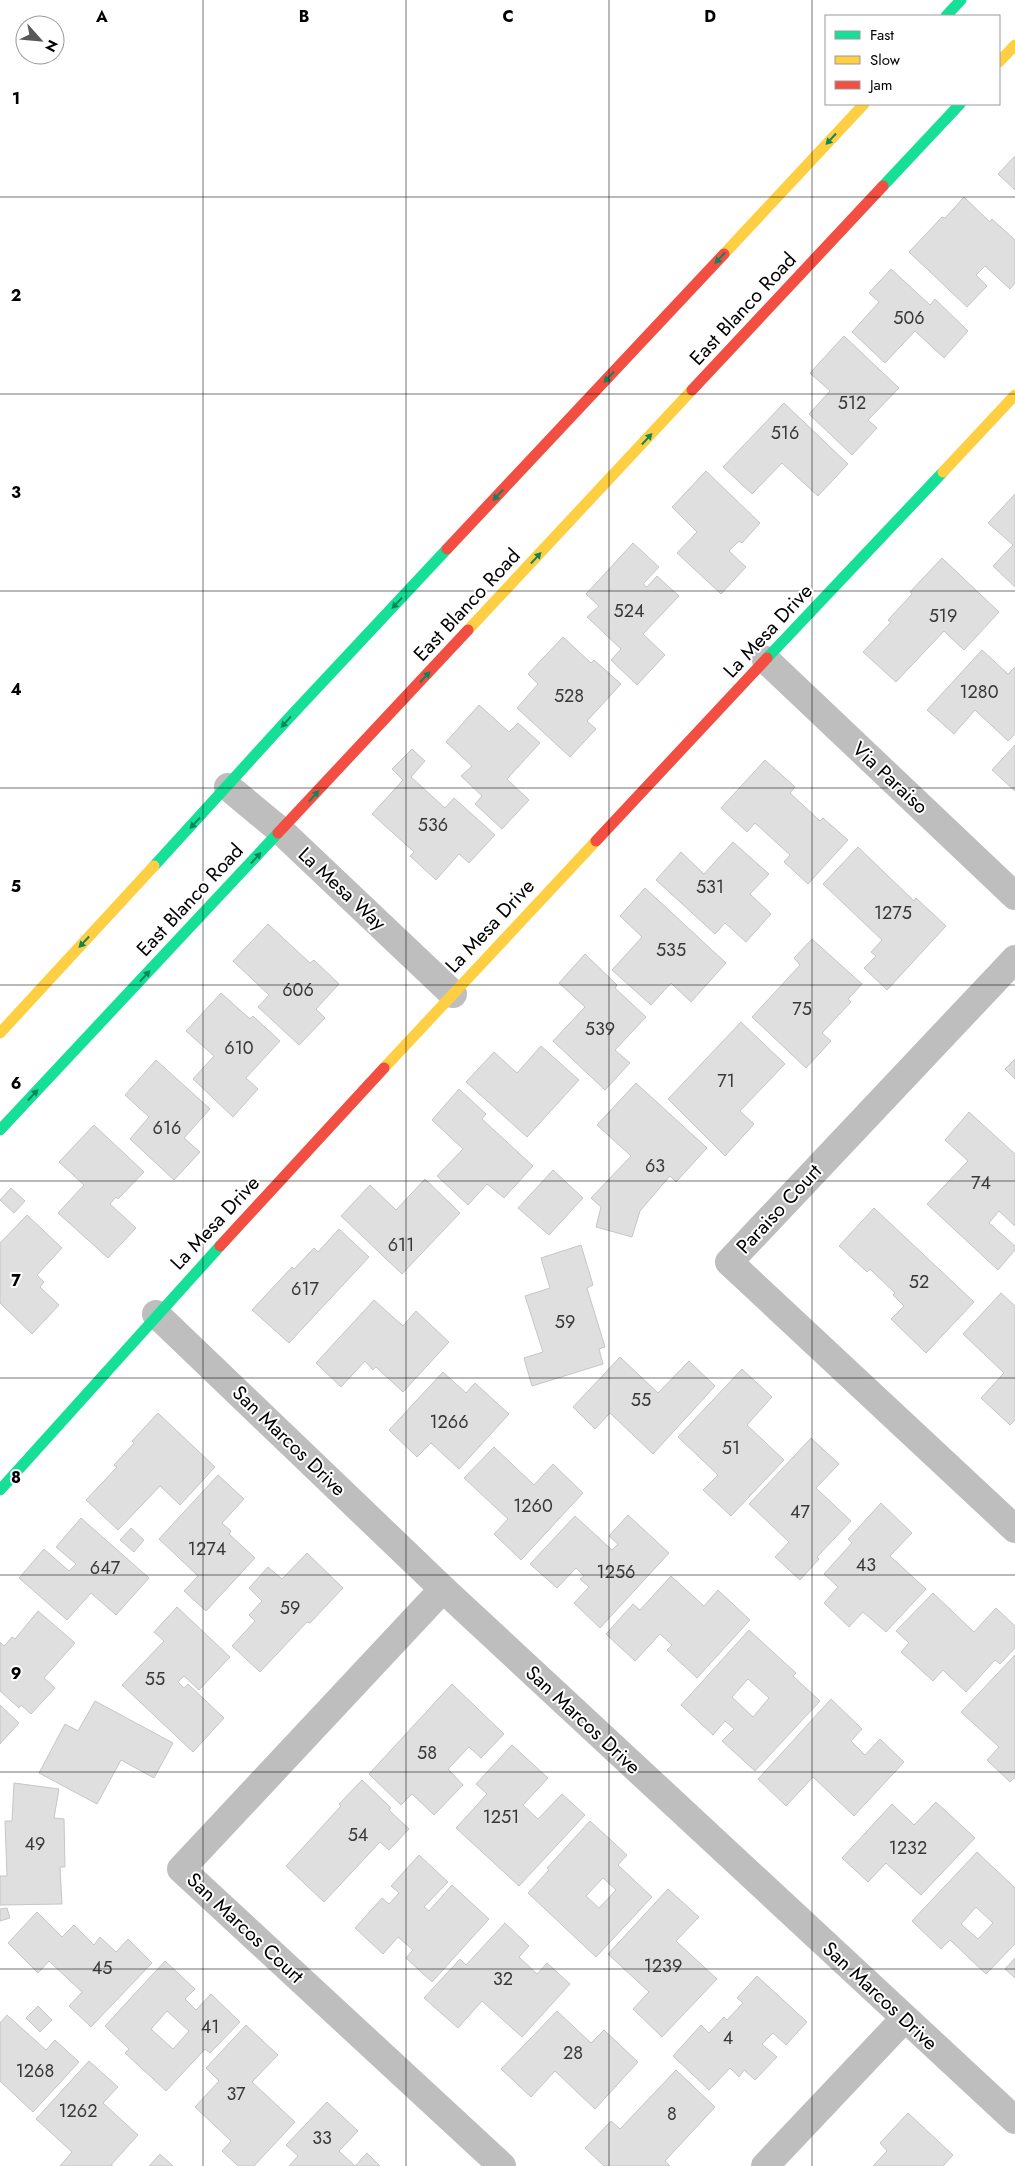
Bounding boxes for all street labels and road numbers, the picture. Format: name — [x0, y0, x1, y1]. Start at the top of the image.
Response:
street label: East Blanco Road — [683, 246, 803, 372]
street label: East Blanco Road — [407, 542, 527, 668]
street label: La Mesa Drive — [717, 577, 819, 685]
street label: Via Paraiso — [845, 735, 935, 821]
street label: East Blanco Road — [130, 837, 250, 963]
street label: La Mesa Way — [292, 841, 393, 938]
street label: La Mesa Drive — [439, 872, 541, 980]
street label: Paraiso Court — [730, 1157, 828, 1260]
street label: La Mesa Drive — [164, 1169, 266, 1277]
street label: San Marcos Drive — [226, 1379, 352, 1503]
street label: San Marcos Drive — [519, 1659, 647, 1781]
street label: San Marcos Court — [180, 1866, 310, 1990]
street label: San Marcos Drive — [816, 1935, 944, 2057]

